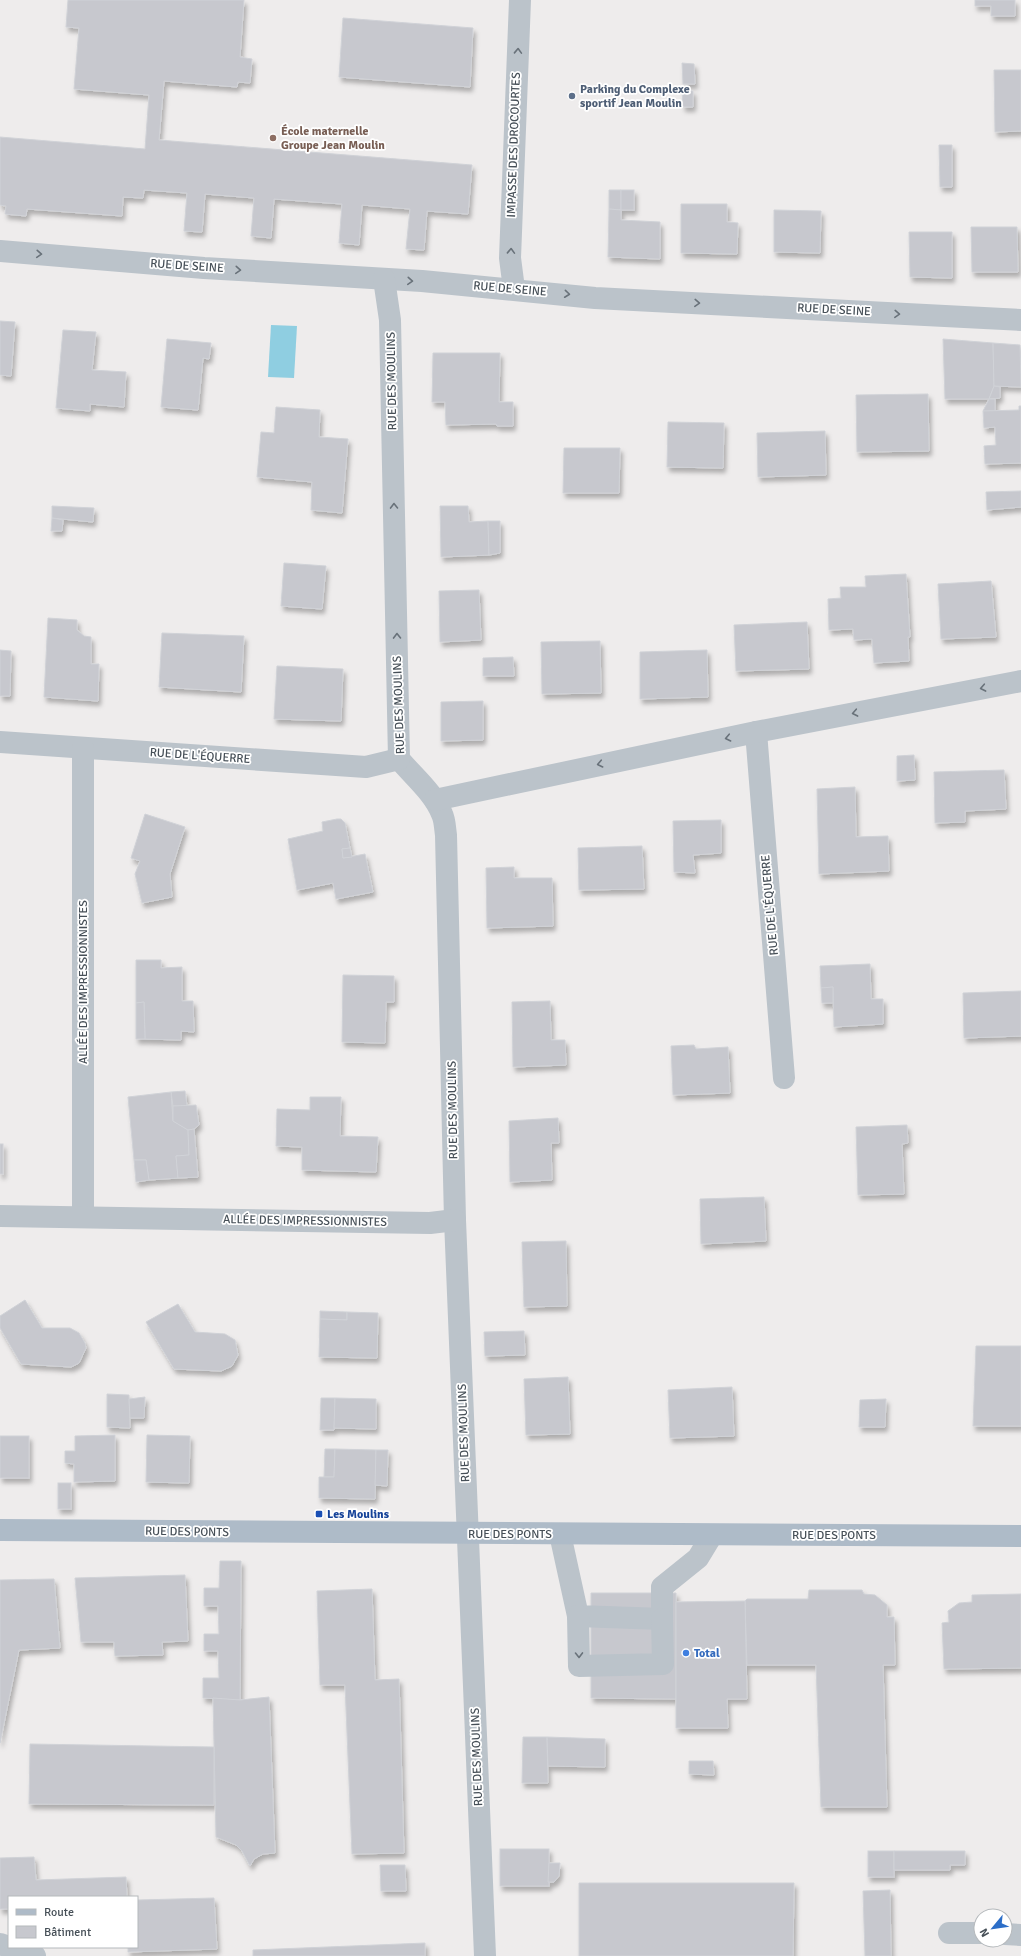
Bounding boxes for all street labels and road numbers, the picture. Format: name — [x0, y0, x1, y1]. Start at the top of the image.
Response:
street label: IMPASSE DES DROCOURTES — [504, 72, 524, 218]
street label: RUE DE SEINE — [150, 256, 224, 276]
street label: RUE DE SEINE — [473, 278, 548, 300]
street label: RUE DE SEINE — [797, 301, 871, 319]
street label: RUE DES MOULINS — [384, 331, 400, 430]
street label: RUE DES MOULINS — [390, 655, 408, 754]
street label: RUE DE L'ÉQUERRE — [149, 745, 251, 767]
street label: RUE DE L'ÉQUERRE — [758, 854, 782, 956]
street label: ALLÉE DES IMPRESSIONNISTES — [76, 900, 91, 1064]
street label: RUE DES MOULINS — [445, 1060, 461, 1159]
street label: ALLÉE DES IMPRESSIONNISTES — [223, 1212, 387, 1230]
street label: RUE DES MOULINS — [455, 1383, 473, 1482]
street label: RUE DES PONTS — [145, 1524, 229, 1540]
street label: RUE DES PONTS — [468, 1527, 552, 1542]
street label: RUE DES PONTS — [792, 1528, 876, 1543]
street label: RUE DES MOULINS — [468, 1707, 486, 1806]

